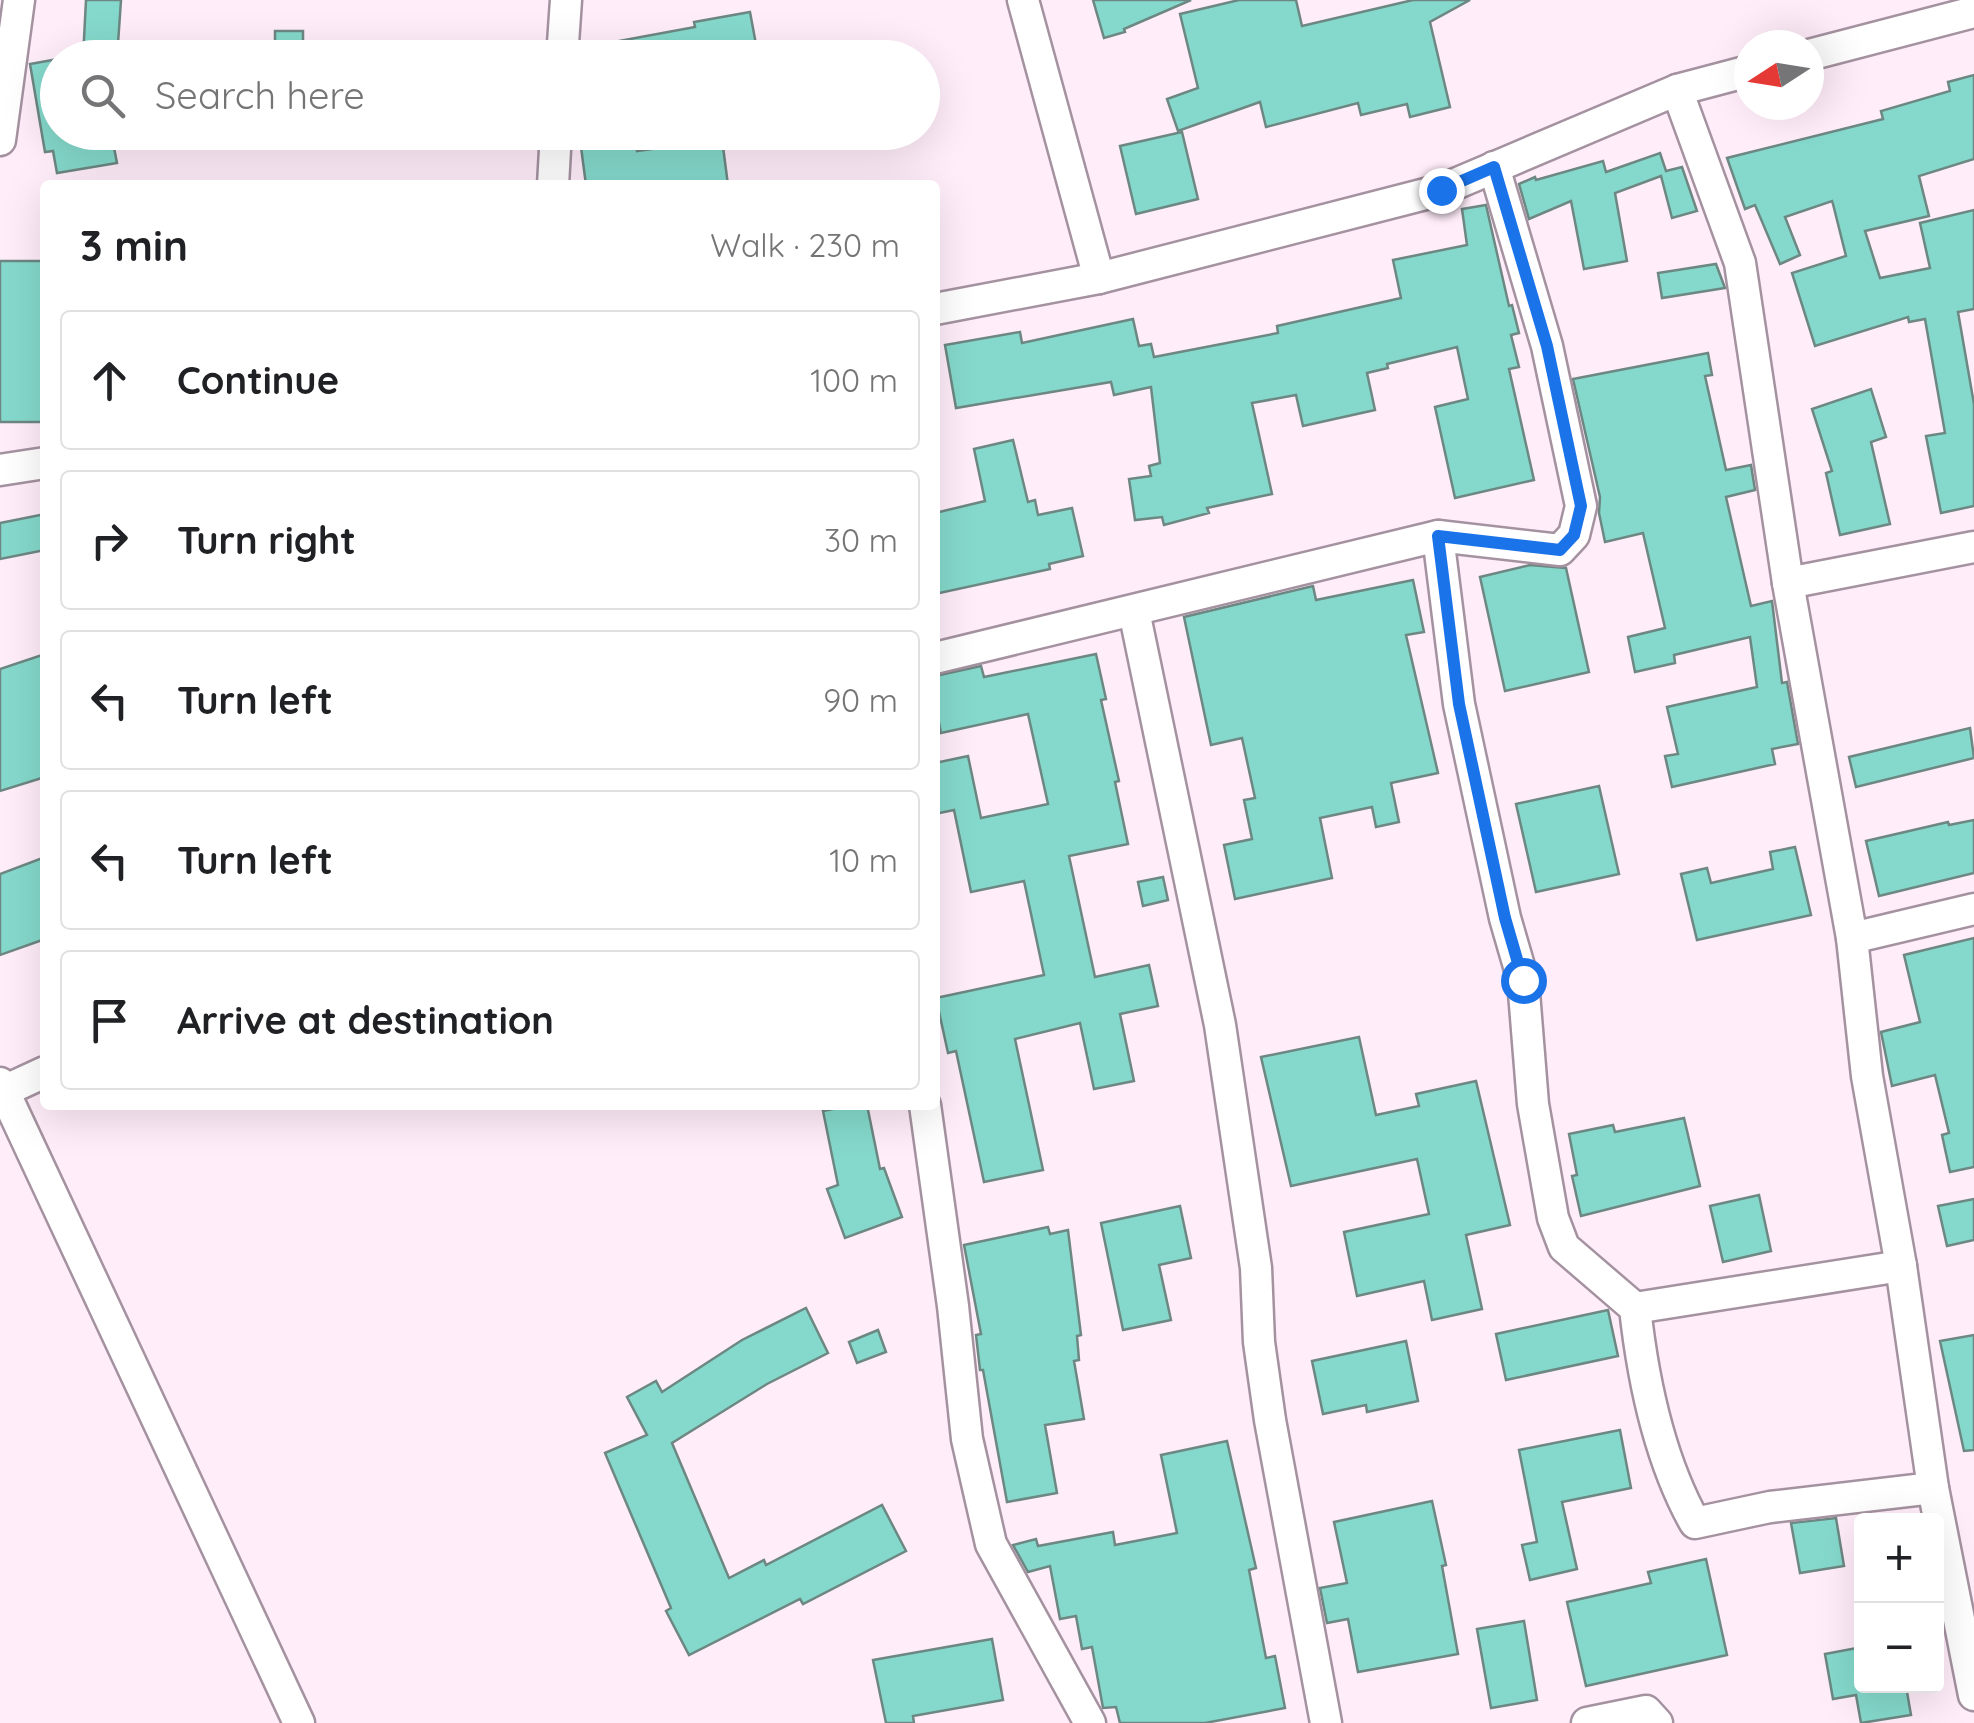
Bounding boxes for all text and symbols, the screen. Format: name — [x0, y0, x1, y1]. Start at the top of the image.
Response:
north arrow — [1734, 30, 1824, 120]
search box — [40, 40, 940, 150]
icon: search — [75, 68, 130, 123]
text: Search here — [155, 71, 365, 119]
route end — [1419, 168, 1465, 214]
text: 3 min — [80, 219, 188, 272]
text: Walk · 230 m — [710, 225, 900, 265]
icon: ahead — [82, 353, 137, 408]
text: Continue — [177, 356, 339, 404]
text: 100 m — [810, 360, 898, 400]
icon: right — [82, 513, 137, 568]
text: Turn right — [177, 516, 356, 564]
text: 30 m — [824, 520, 898, 560]
icon: left — [82, 673, 137, 728]
text: Turn left — [177, 676, 333, 724]
text: 90 m — [823, 680, 898, 720]
icon: left — [82, 833, 137, 888]
text: Turn left — [177, 836, 333, 884]
text: 10 m — [829, 840, 898, 880]
route start — [1501, 958, 1547, 1004]
icon: arrive — [82, 993, 137, 1048]
text: Arrive at destination — [177, 996, 554, 1044]
map controls — [1854, 1513, 1944, 1693]
button: + — [1854, 1513, 1944, 1603]
button: − — [1854, 1603, 1944, 1693]

